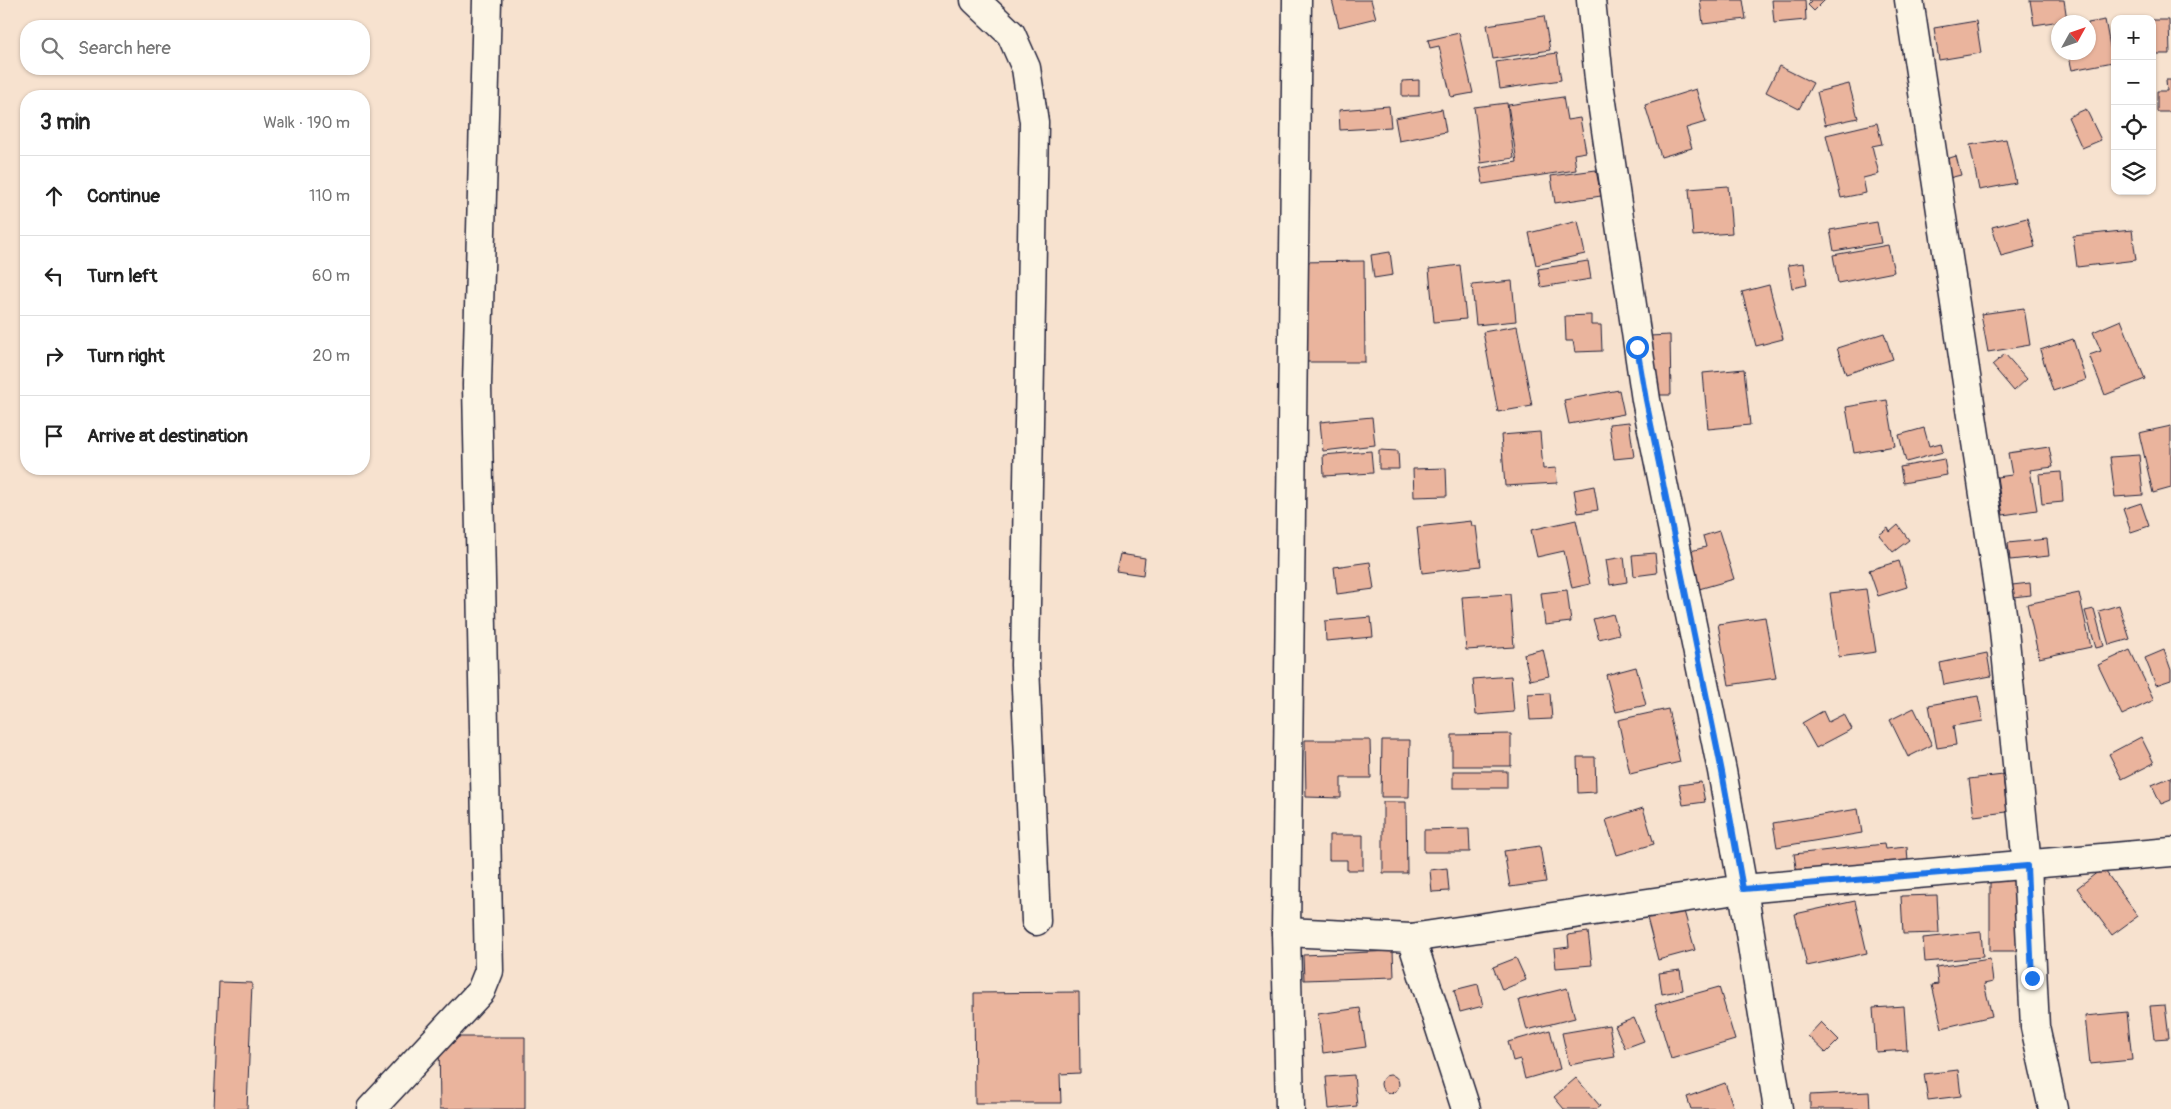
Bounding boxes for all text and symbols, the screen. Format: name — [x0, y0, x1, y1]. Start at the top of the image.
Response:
north arrow — [2051, 15, 2096, 60]
map controls — [2111, 15, 2156, 195]
button: + — [2111, 15, 2156, 60]
search box — [20, 20, 370, 75]
icon: search — [38, 34, 66, 62]
text: Search here — [78, 36, 171, 60]
button: − — [2111, 60, 2156, 105]
button: locate — [2111, 105, 2156, 150]
text: 3 min — [40, 109, 90, 136]
text: Walk · 190 m — [263, 113, 350, 133]
button: layers — [2111, 150, 2156, 195]
icon: ahead — [40, 182, 68, 210]
text: Continue — [87, 184, 160, 208]
text: 110 m — [309, 186, 350, 206]
icon: left — [40, 262, 68, 290]
text: Turn left — [87, 264, 157, 288]
text: 60 m — [312, 266, 350, 286]
route start — [1626, 336, 1649, 359]
icon: right — [40, 342, 68, 370]
text: Turn right — [87, 344, 165, 368]
text: 20 m — [312, 346, 350, 366]
icon: arrive — [40, 422, 68, 450]
text: Arrive at destination — [87, 424, 248, 448]
route end — [2021, 967, 2044, 990]

